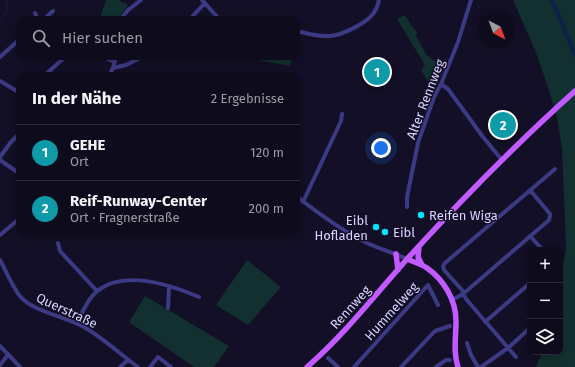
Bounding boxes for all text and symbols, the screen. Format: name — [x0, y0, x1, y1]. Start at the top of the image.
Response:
north arrow — [479, 12, 515, 48]
search box — [16, 16, 300, 60]
icon: search — [30, 27, 52, 49]
text: Hier suchen — [62, 29, 143, 47]
pin: 1 — [364, 57, 390, 87]
street label: Alter Rennweg — [403, 57, 448, 141]
text: In der Nähe — [32, 88, 121, 109]
text: 2 Ergebnisse — [211, 91, 284, 106]
pin: 2 — [490, 110, 516, 140]
text: GEHE — [70, 136, 105, 154]
your location — [371, 138, 391, 158]
text: 1 — [42, 145, 48, 160]
text: 120 m — [250, 145, 284, 160]
text: Ort — [70, 154, 89, 169]
text: Reif-Runway-Center — [70, 192, 207, 210]
text: 2 — [42, 201, 48, 216]
text: 200 m — [248, 201, 284, 216]
place label: Reifen Wiga — [429, 208, 498, 223]
text: Ort · Fragnerstraße — [70, 210, 180, 225]
marker: Reifen Wiga — [416, 210, 426, 220]
place label: Eibl Hofladen — [314, 213, 368, 243]
marker: Eibl Hofladen — [371, 222, 381, 232]
place label: Eibl — [393, 225, 415, 240]
marker: Eibl — [380, 227, 390, 237]
map controls — [527, 247, 563, 355]
button: + — [527, 247, 563, 283]
street label: Hummelweg — [361, 279, 421, 343]
street label: Rennweg — [327, 282, 374, 332]
button: − — [527, 283, 563, 319]
street label: Querstraße — [34, 290, 100, 331]
button: layers — [527, 319, 563, 355]

